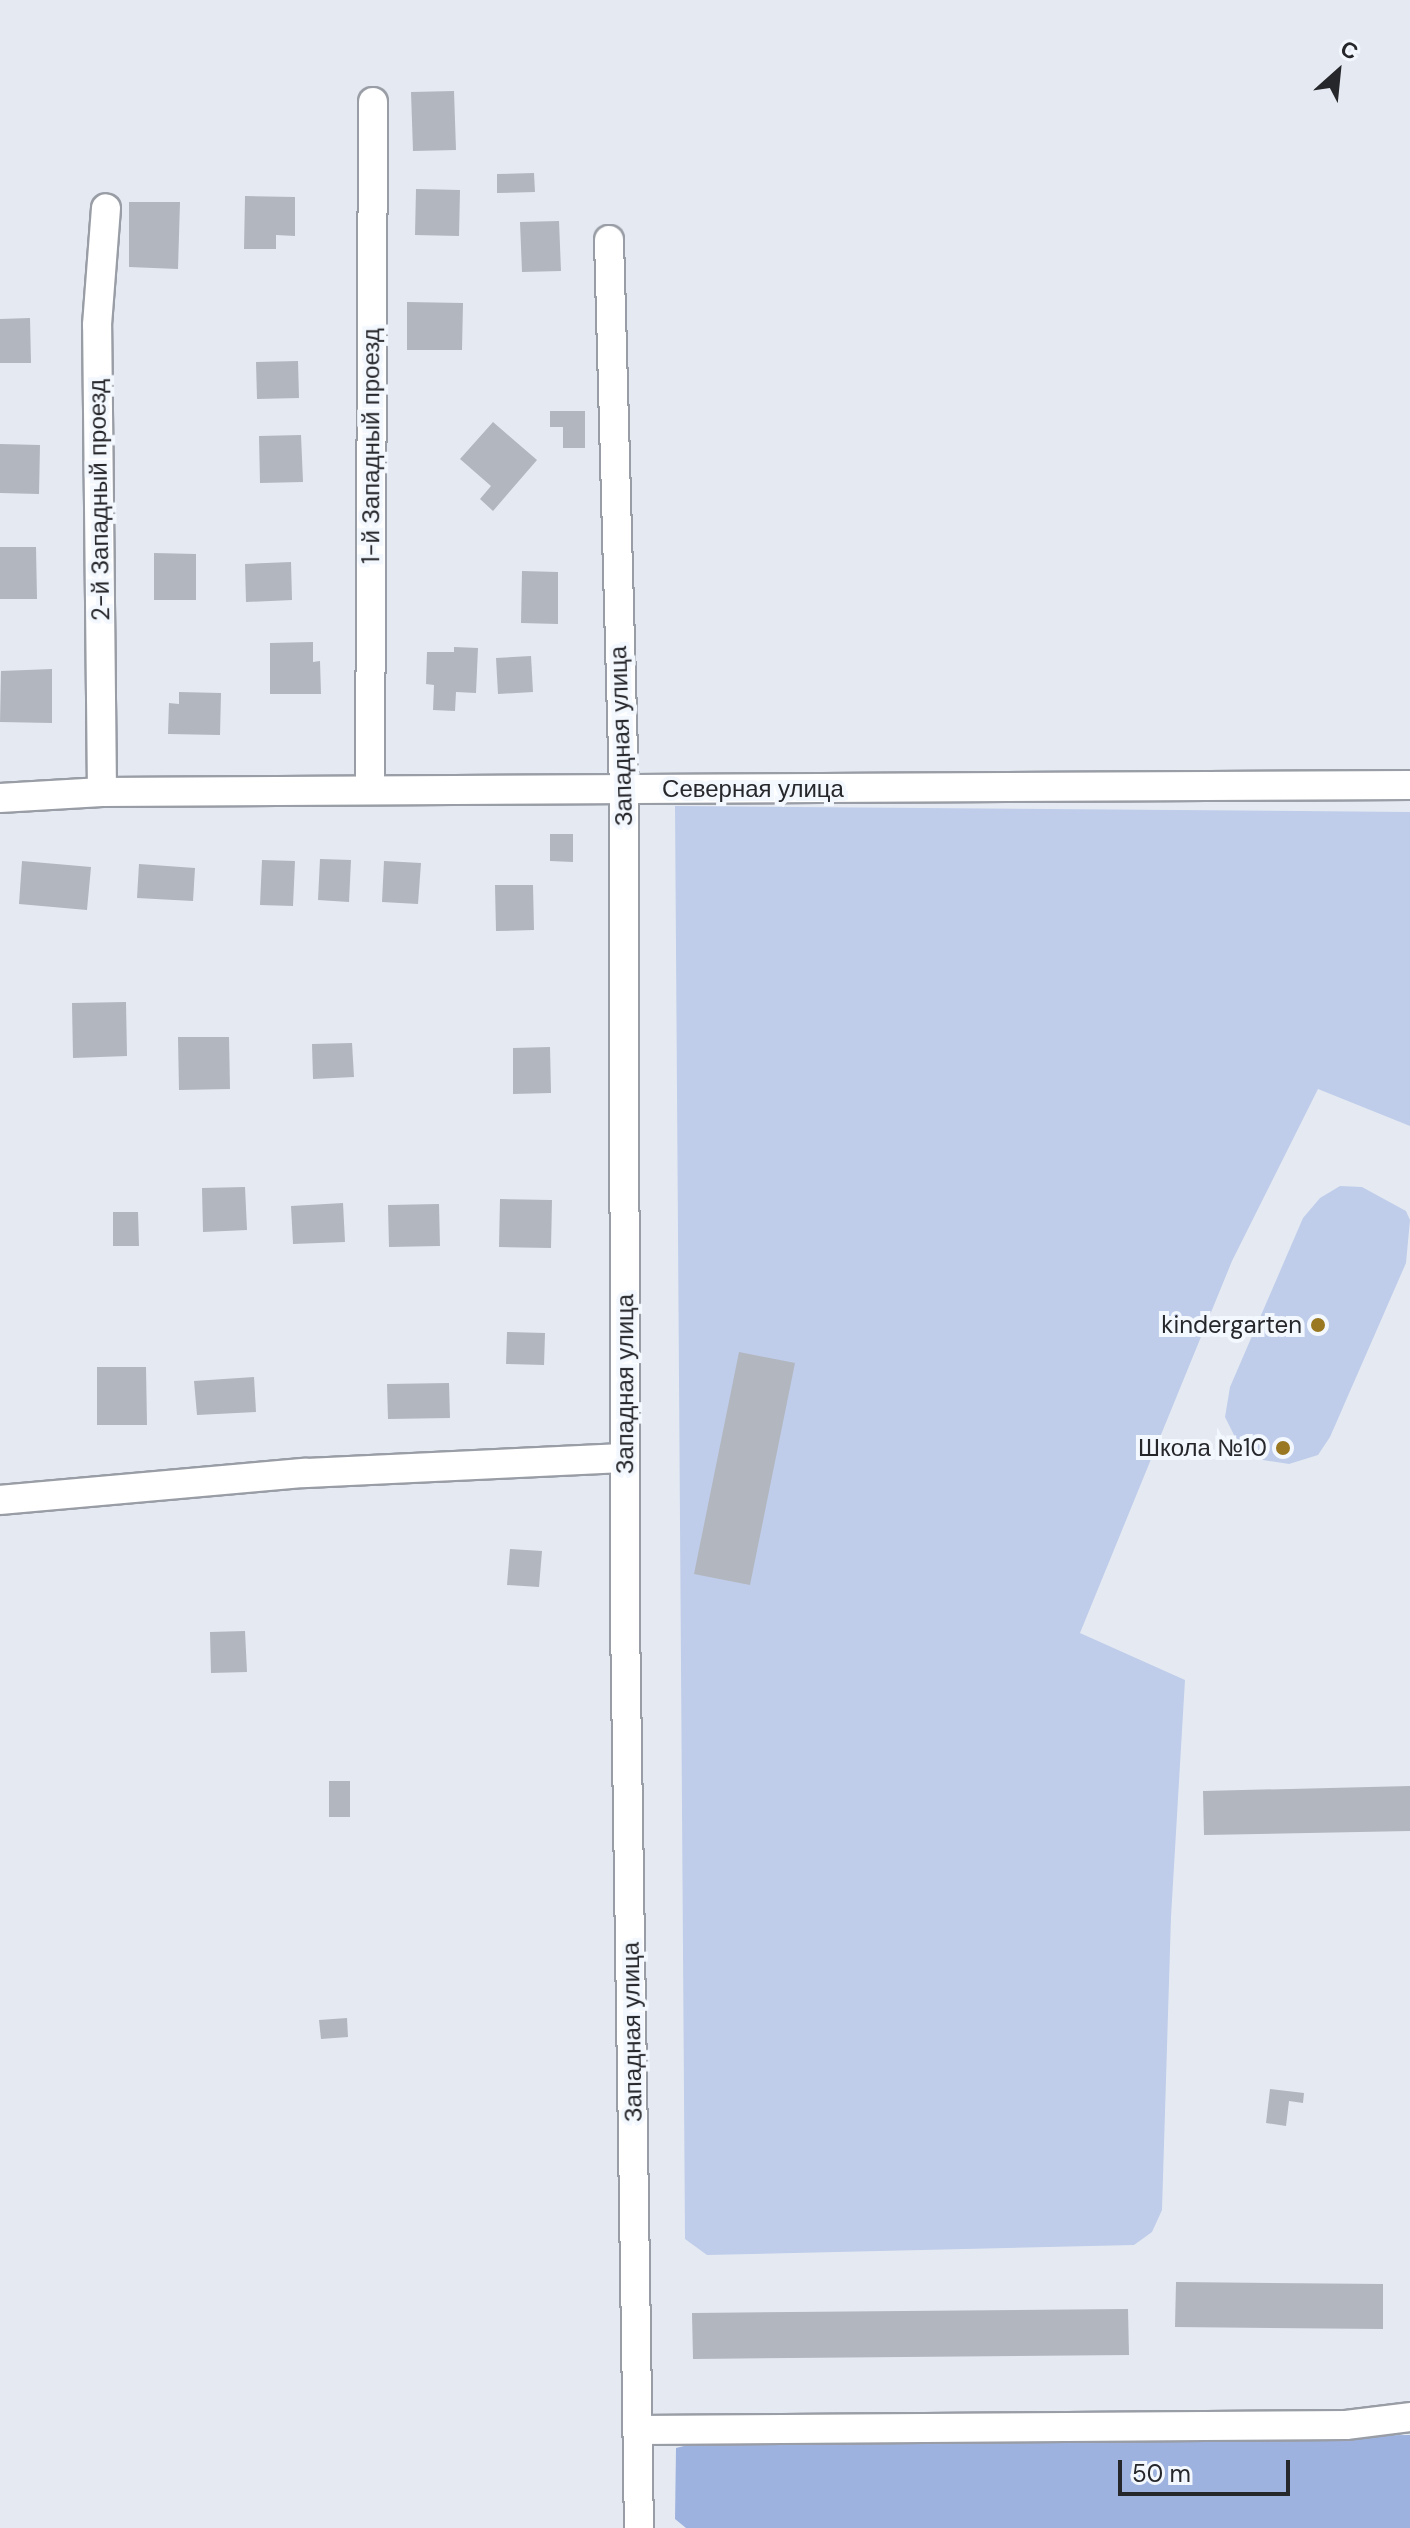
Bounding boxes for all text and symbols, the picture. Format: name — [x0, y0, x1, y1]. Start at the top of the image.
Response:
north arrow — [1298, 32, 1378, 112]
text: С — [1335, 34, 1363, 67]
street label: 1-й Западный проезд — [357, 328, 385, 564]
street label: 2-й Западный проезд — [82, 379, 116, 621]
street label: Западная улица — [603, 645, 639, 827]
street label: Северная улица — [662, 775, 844, 803]
street label: Западная улица — [611, 1294, 639, 1474]
place label: kindergarten — [1161, 1311, 1302, 1339]
marker: kindergarten — [1309, 1316, 1327, 1334]
place label: Школа №10 — [1138, 1434, 1267, 1462]
marker: Школа №10 — [1274, 1439, 1292, 1457]
street label: Западная улица — [616, 1942, 648, 2122]
scale bar — [1122, 2444, 1294, 2494]
text: 50 m — [1132, 2458, 1191, 2489]

